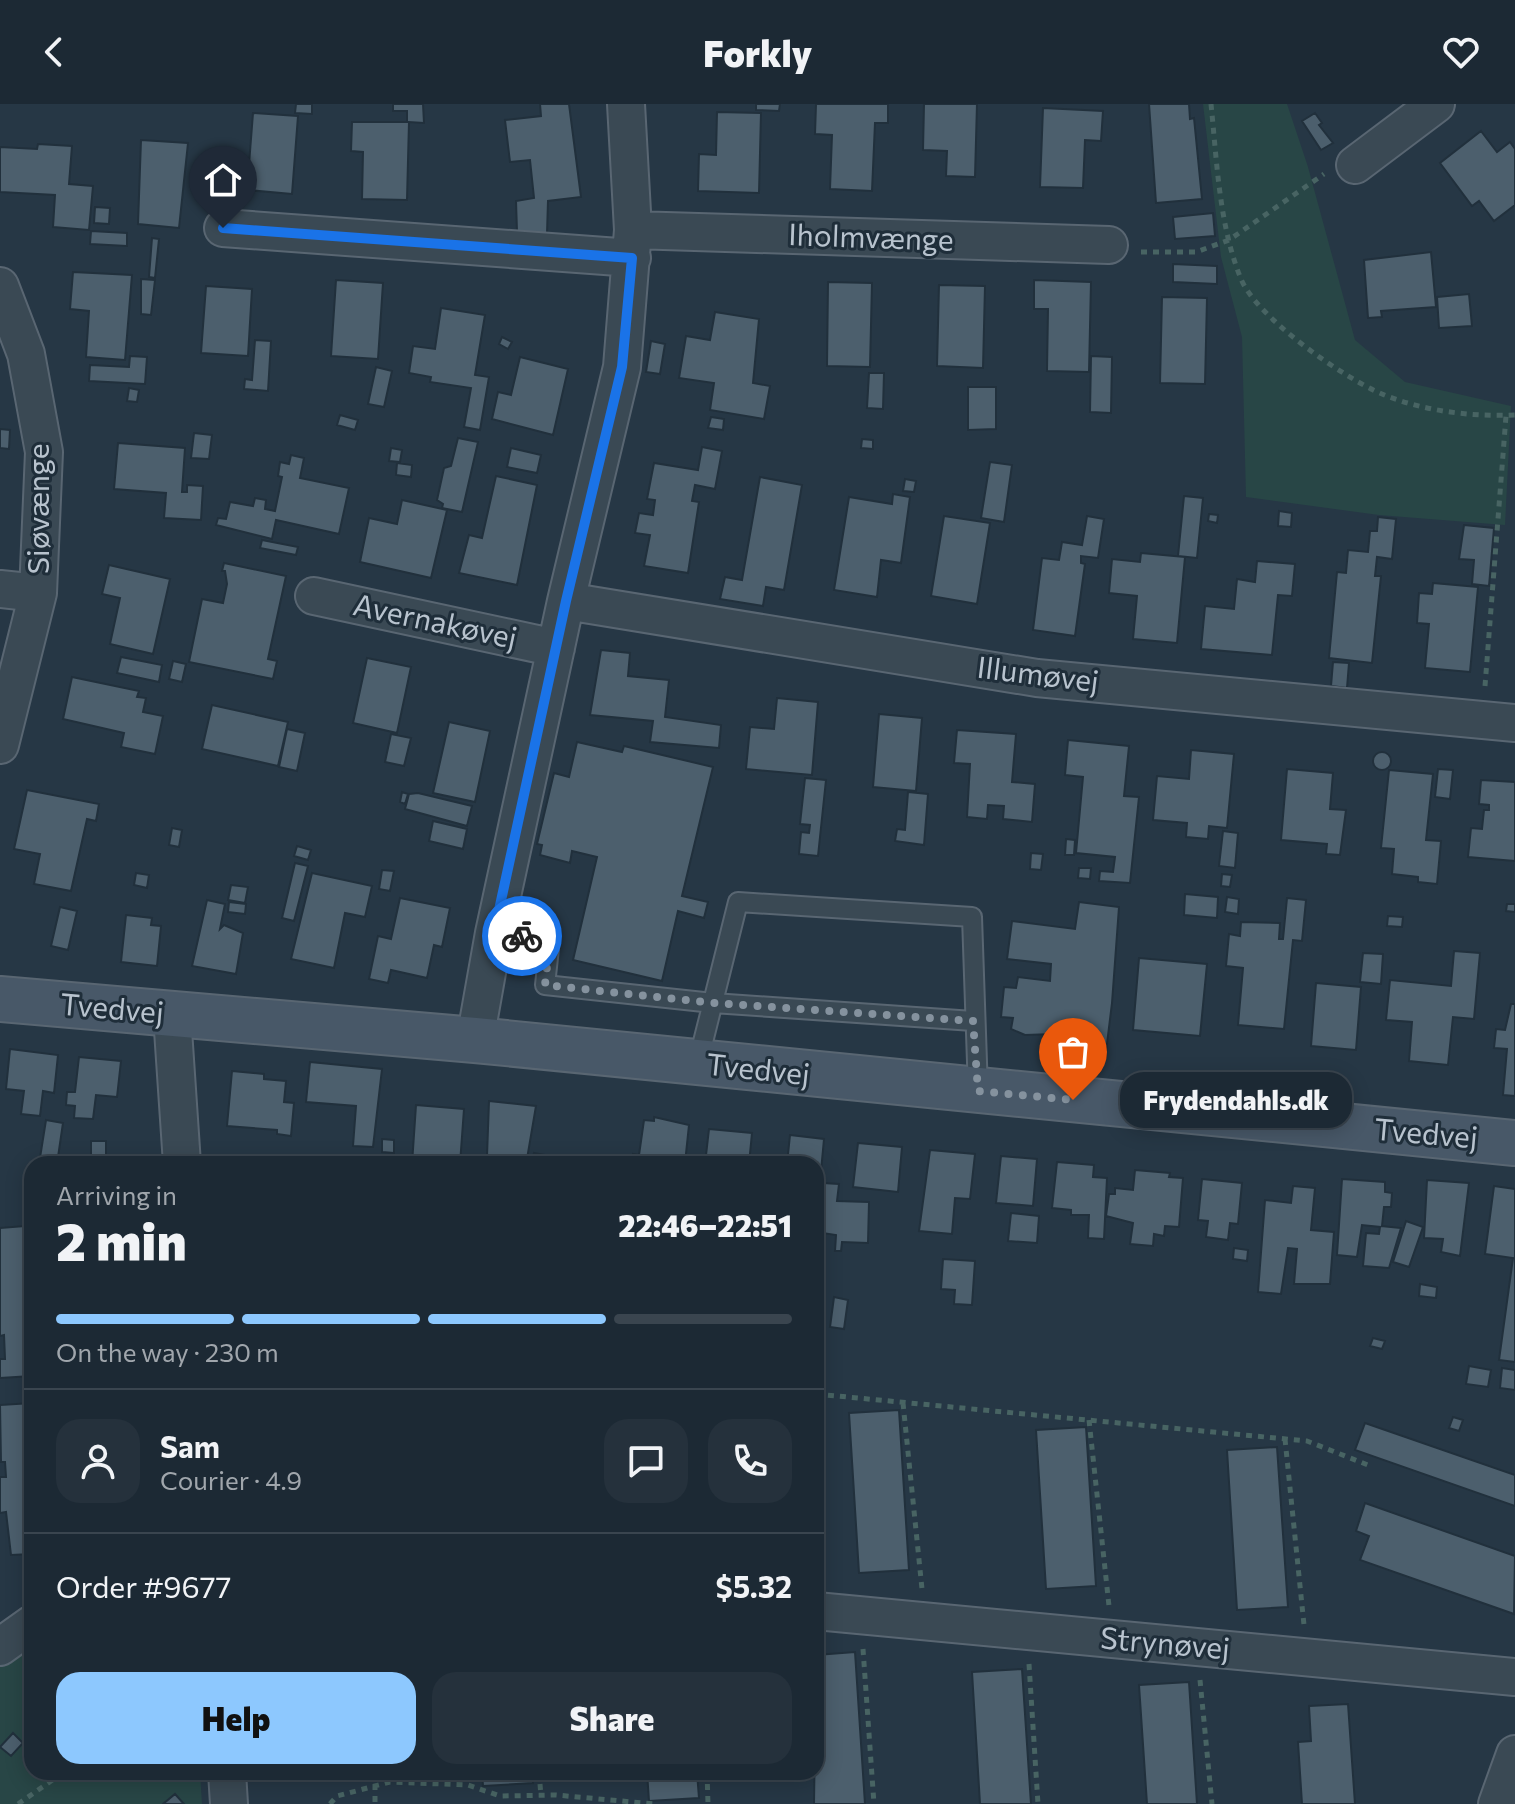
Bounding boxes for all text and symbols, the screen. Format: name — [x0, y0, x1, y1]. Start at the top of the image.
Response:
icon: back — [32, 30, 76, 74]
text: Forkly — [703, 30, 812, 74]
icon: heart — [1439, 30, 1483, 74]
pin — [189, 146, 257, 228]
icon: home — [201, 158, 245, 202]
street label: Iholmvænge — [788, 214, 954, 257]
street label: Siøvænge — [18, 443, 55, 575]
street label: Avernakøvej — [350, 584, 521, 655]
street label: Illumøvej — [975, 647, 1101, 698]
courier — [482, 896, 562, 976]
icon: bike — [500, 914, 544, 958]
street label: Tvedvej — [59, 984, 165, 1029]
pin — [1039, 1018, 1107, 1100]
icon: bag — [1051, 1030, 1095, 1074]
street label: Tvedvej — [705, 1044, 812, 1091]
callout: Frydendahls.dk — [1121, 1072, 1353, 1128]
text: Frydendahls.dk — [1143, 1084, 1329, 1115]
street label: Tvedvej — [1373, 1109, 1479, 1154]
text: Arriving in — [56, 1179, 177, 1210]
text: 22:46–22:51 — [618, 1206, 792, 1243]
text: 2 min — [56, 1208, 187, 1272]
text: On the way · 230 m — [56, 1336, 279, 1367]
button: person — [56, 1419, 140, 1503]
button: chat — [604, 1419, 688, 1503]
button: phone — [708, 1419, 792, 1503]
text: Sam — [160, 1427, 220, 1464]
text: Courier · 4.9 — [160, 1464, 302, 1495]
text: Order #9677 — [56, 1567, 231, 1604]
text: $5.32 — [715, 1567, 792, 1604]
street label: Strynøvej — [1099, 1617, 1232, 1666]
button: Help — [56, 1672, 416, 1764]
button: Share — [432, 1672, 792, 1764]

